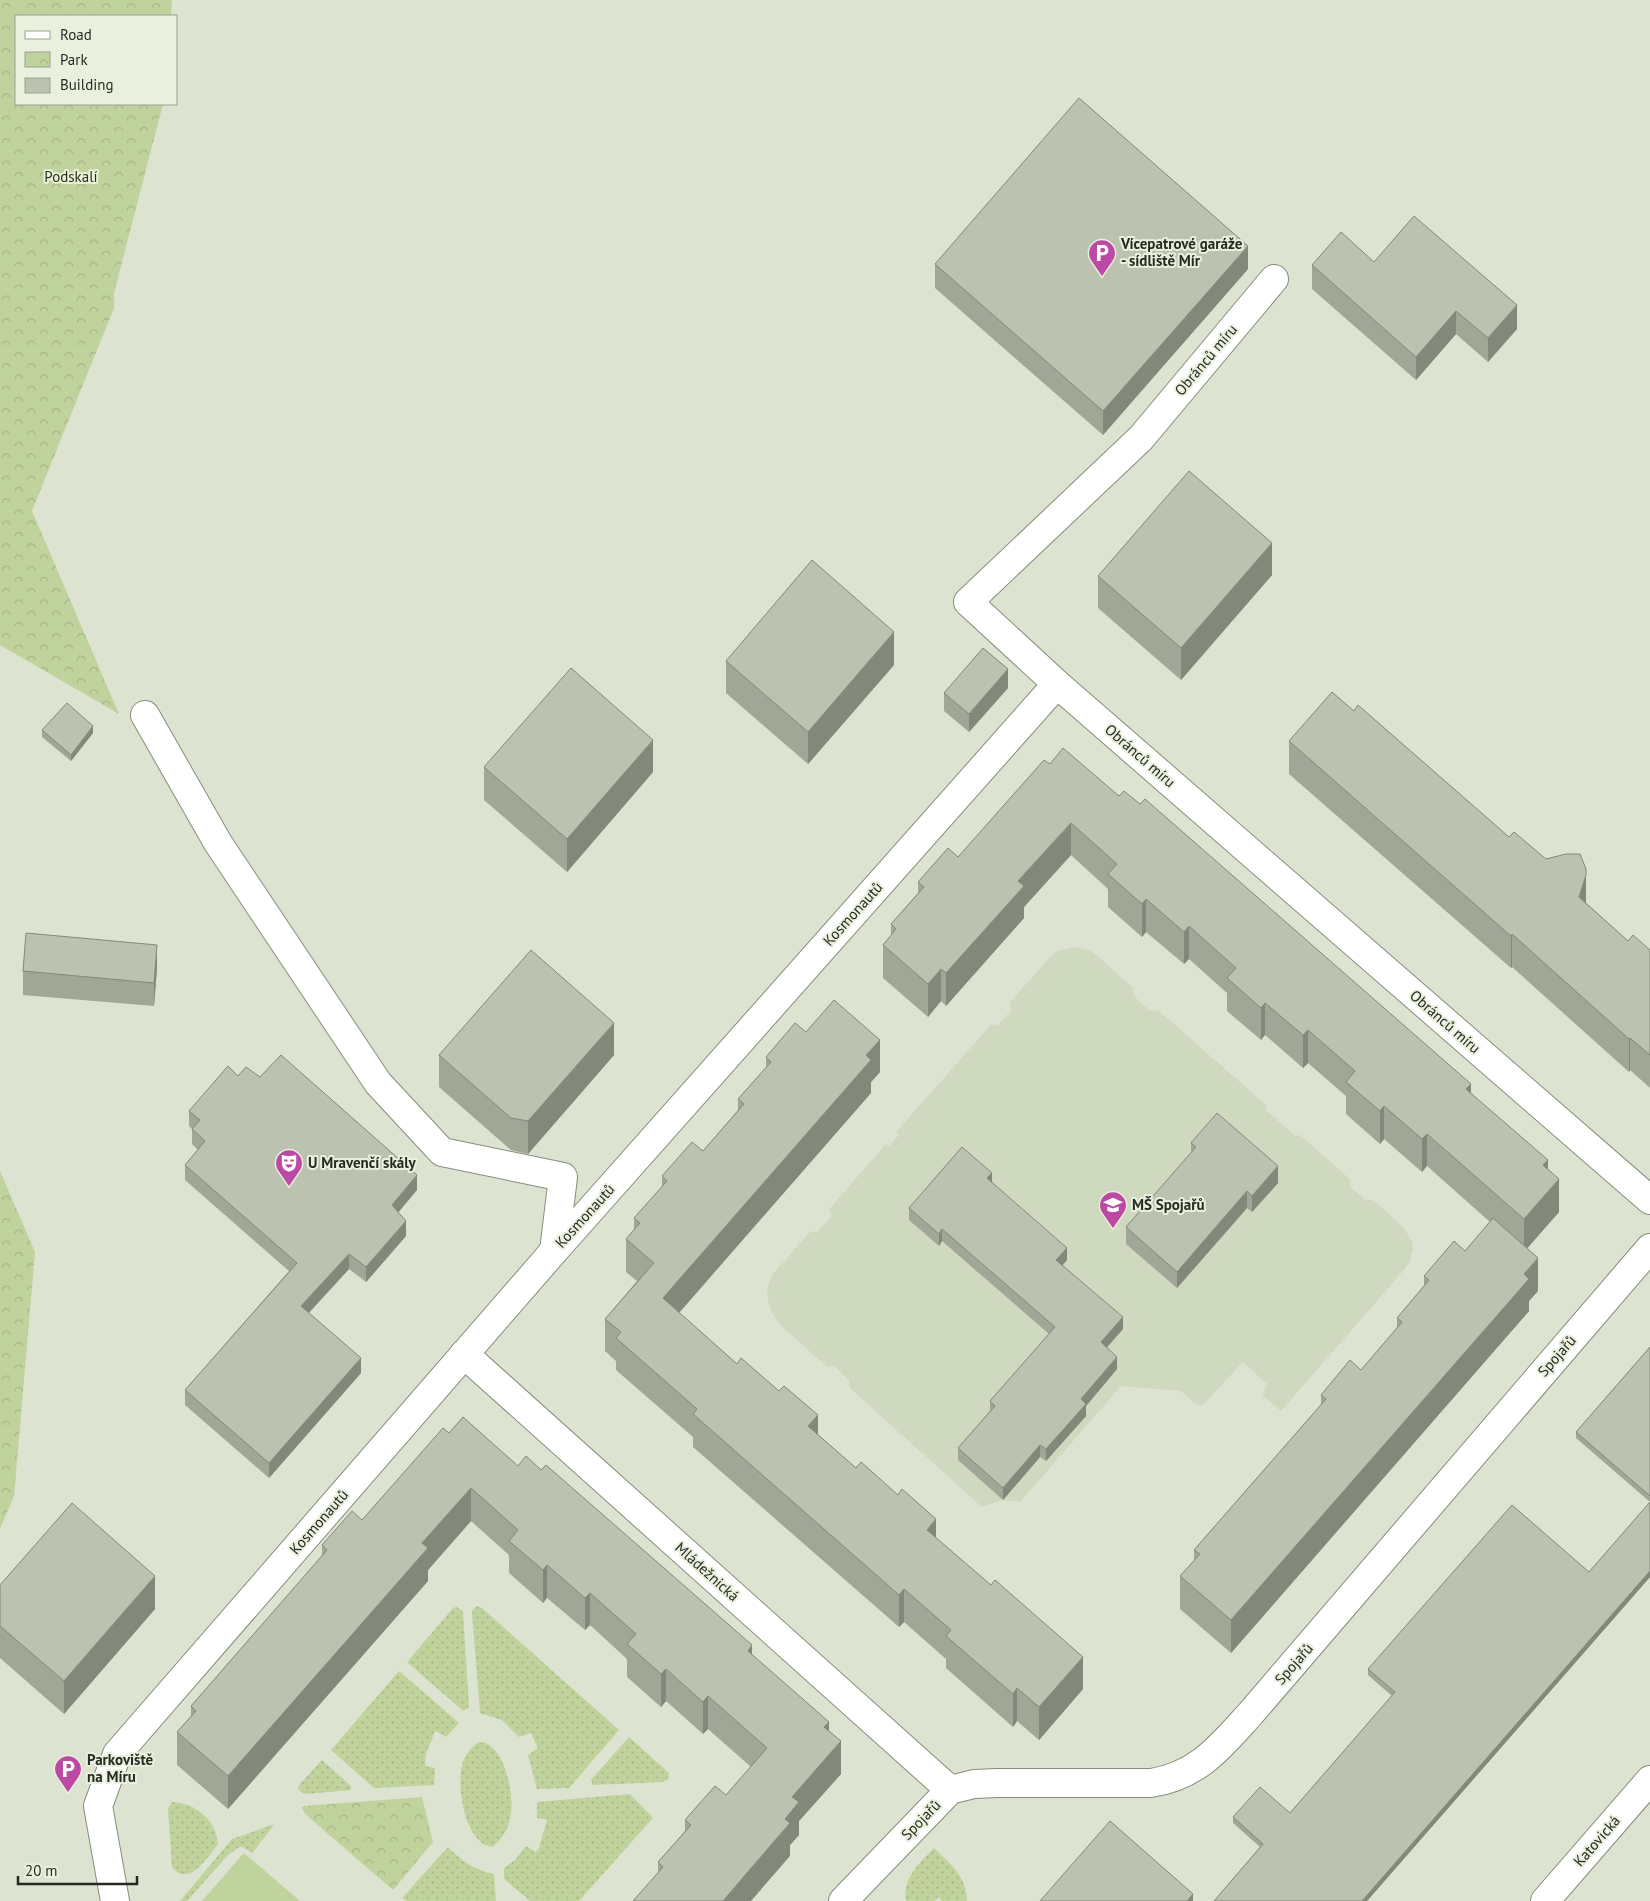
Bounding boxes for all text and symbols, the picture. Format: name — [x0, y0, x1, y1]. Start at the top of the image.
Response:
legend — [15, 15, 178, 105]
text: Road — [60, 25, 92, 44]
text: Park — [60, 50, 88, 69]
text: Building — [60, 75, 114, 94]
park label: Podskalí — [44, 167, 98, 186]
place label: Vícepatrové garáže - sídliště Mír — [1120, 234, 1243, 270]
parking icon: Vícepatrové garáže - sídliště Mír — [1087, 238, 1117, 277]
street label: Obránců míru — [1170, 320, 1241, 399]
street label: Obránců míru — [1101, 720, 1180, 791]
street label: Kosmonautů — [819, 878, 886, 950]
street label: Obránců míru — [1406, 986, 1485, 1057]
theatre icon: U Mravenčí skály — [274, 1148, 304, 1187]
place label: U Mravenčí skály — [308, 1153, 417, 1172]
street label: Kosmonautů — [551, 1180, 618, 1252]
school or university icon: MŠ Spojařů — [1098, 1190, 1128, 1229]
place label: MŠ Spojařů — [1132, 1195, 1205, 1214]
street label: Spojařů — [1533, 1331, 1580, 1380]
street label: Kosmonautů — [285, 1485, 352, 1558]
street label: Mládežnická — [671, 1538, 743, 1605]
street label: Spojařů — [1270, 1639, 1317, 1688]
place label: Parkoviště na Míru — [87, 1750, 154, 1786]
parking icon: Parkoviště na Míru — [53, 1754, 83, 1793]
street label: Spojařů — [897, 1796, 944, 1844]
street label: Katovická — [1569, 1811, 1624, 1870]
scale bar — [18, 1854, 136, 1886]
text: 20 m — [25, 1861, 58, 1880]

